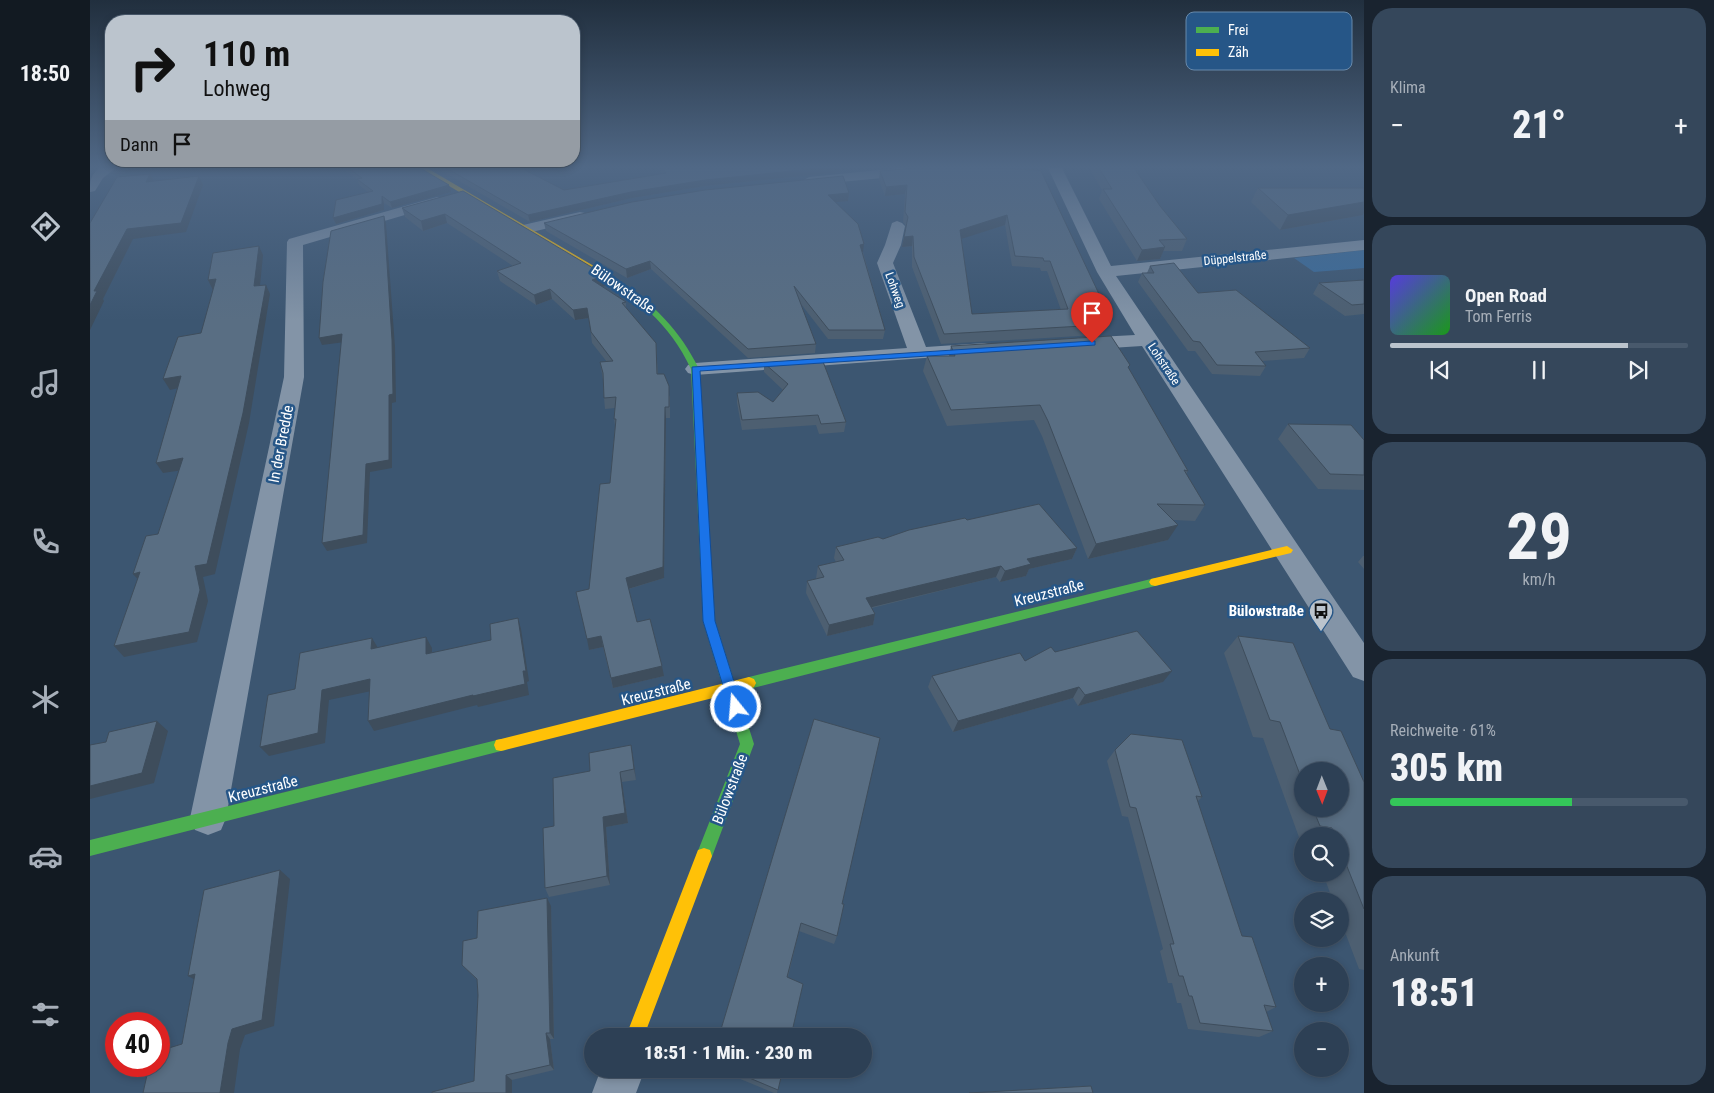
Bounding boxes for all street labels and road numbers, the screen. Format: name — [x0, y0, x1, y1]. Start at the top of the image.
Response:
street label: Düppelstraße — [1203, 248, 1267, 268]
street label: Bülowstraße — [588, 260, 658, 318]
street label: Lohweg — [882, 270, 908, 310]
street label: Lohstraße — [1145, 340, 1183, 388]
street label: In der Bredde — [265, 404, 297, 484]
street label: Kreuzstraße — [1012, 576, 1086, 610]
street label: Kreuzstraße — [619, 675, 693, 709]
street label: Bülowstraße — [708, 751, 752, 827]
street label: Kreuzstraße — [226, 772, 300, 806]

